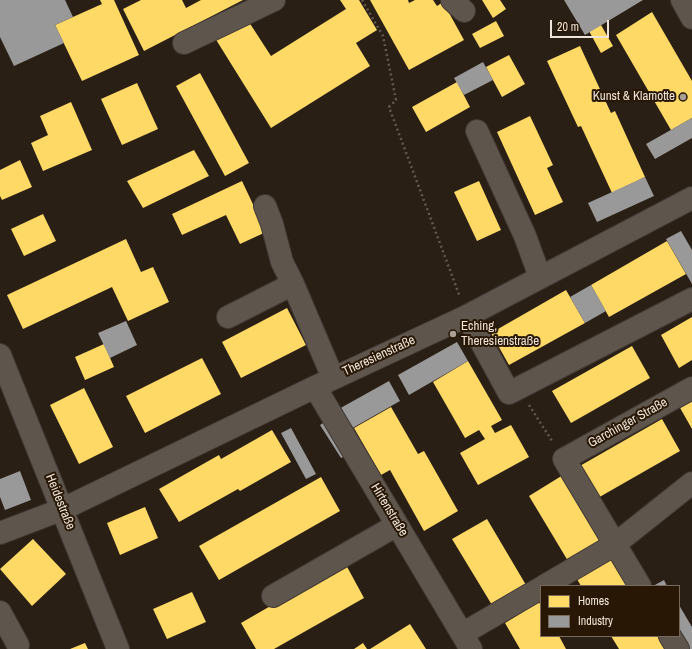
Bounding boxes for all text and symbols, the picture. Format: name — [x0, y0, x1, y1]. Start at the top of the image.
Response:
scale bar — [552, 12, 611, 38]
text: 20 m — [557, 19, 579, 35]
place label: Kunst & Klamotte — [593, 89, 675, 105]
marker: Kunst & Klamotte — [678, 92, 688, 102]
place label: Eching, Theresienstraße — [461, 319, 539, 350]
marker: Eching, Theresienstraße — [448, 329, 458, 339]
street label: Theresienstraße — [340, 332, 418, 380]
street label: Garchinger Straße — [586, 395, 670, 451]
street label: Heidestraße — [42, 472, 78, 532]
street label: Hirtenstraße — [367, 481, 411, 539]
legend — [540, 585, 680, 637]
text: Homes — [578, 593, 609, 609]
text: Industry — [578, 613, 613, 629]

